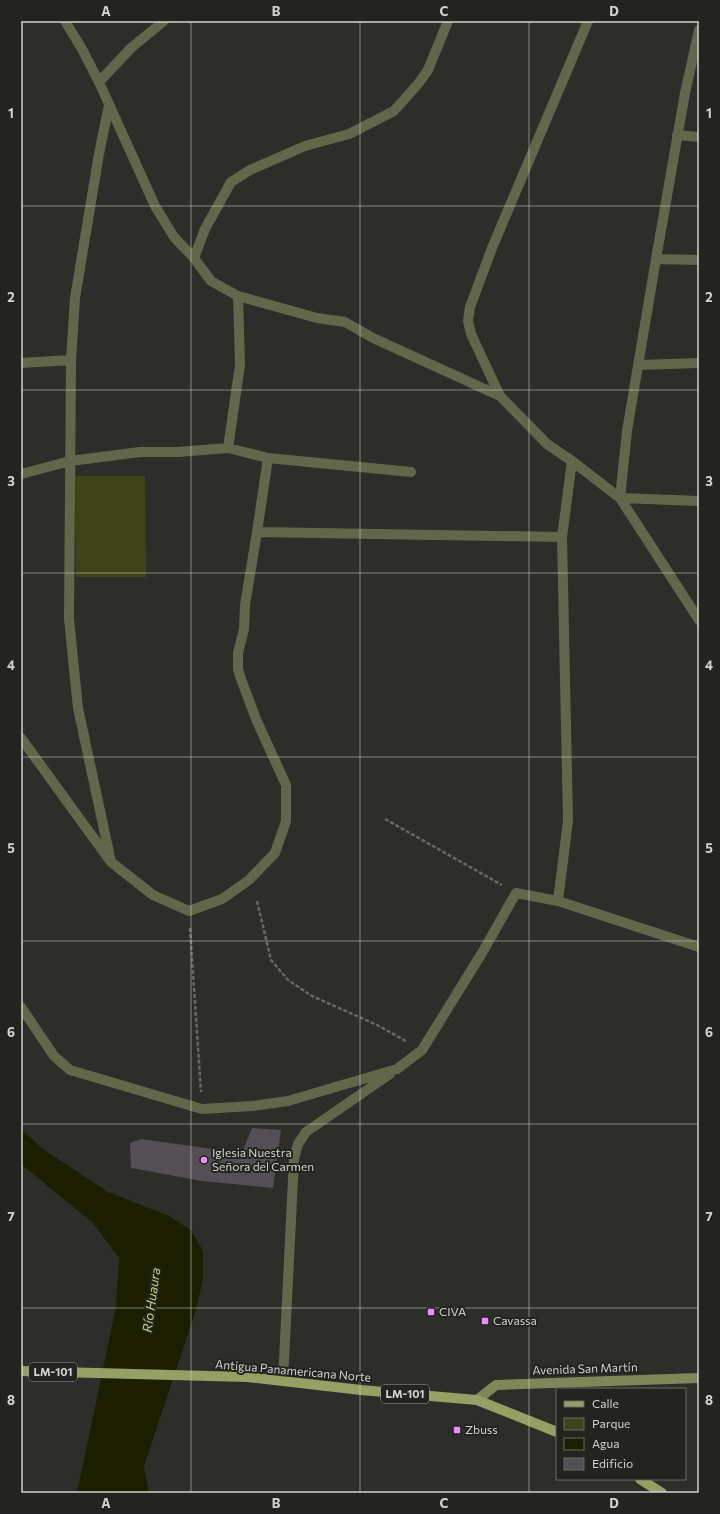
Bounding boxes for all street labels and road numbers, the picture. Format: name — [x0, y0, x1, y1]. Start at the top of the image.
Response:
street label: Antigua Panamericana Norte — [215, 1356, 372, 1384]
street label: Avenida San Martín — [532, 1359, 638, 1377]
road number: LM-101 — [29, 1363, 77, 1381]
road number: LM-101 — [381, 1385, 429, 1403]

